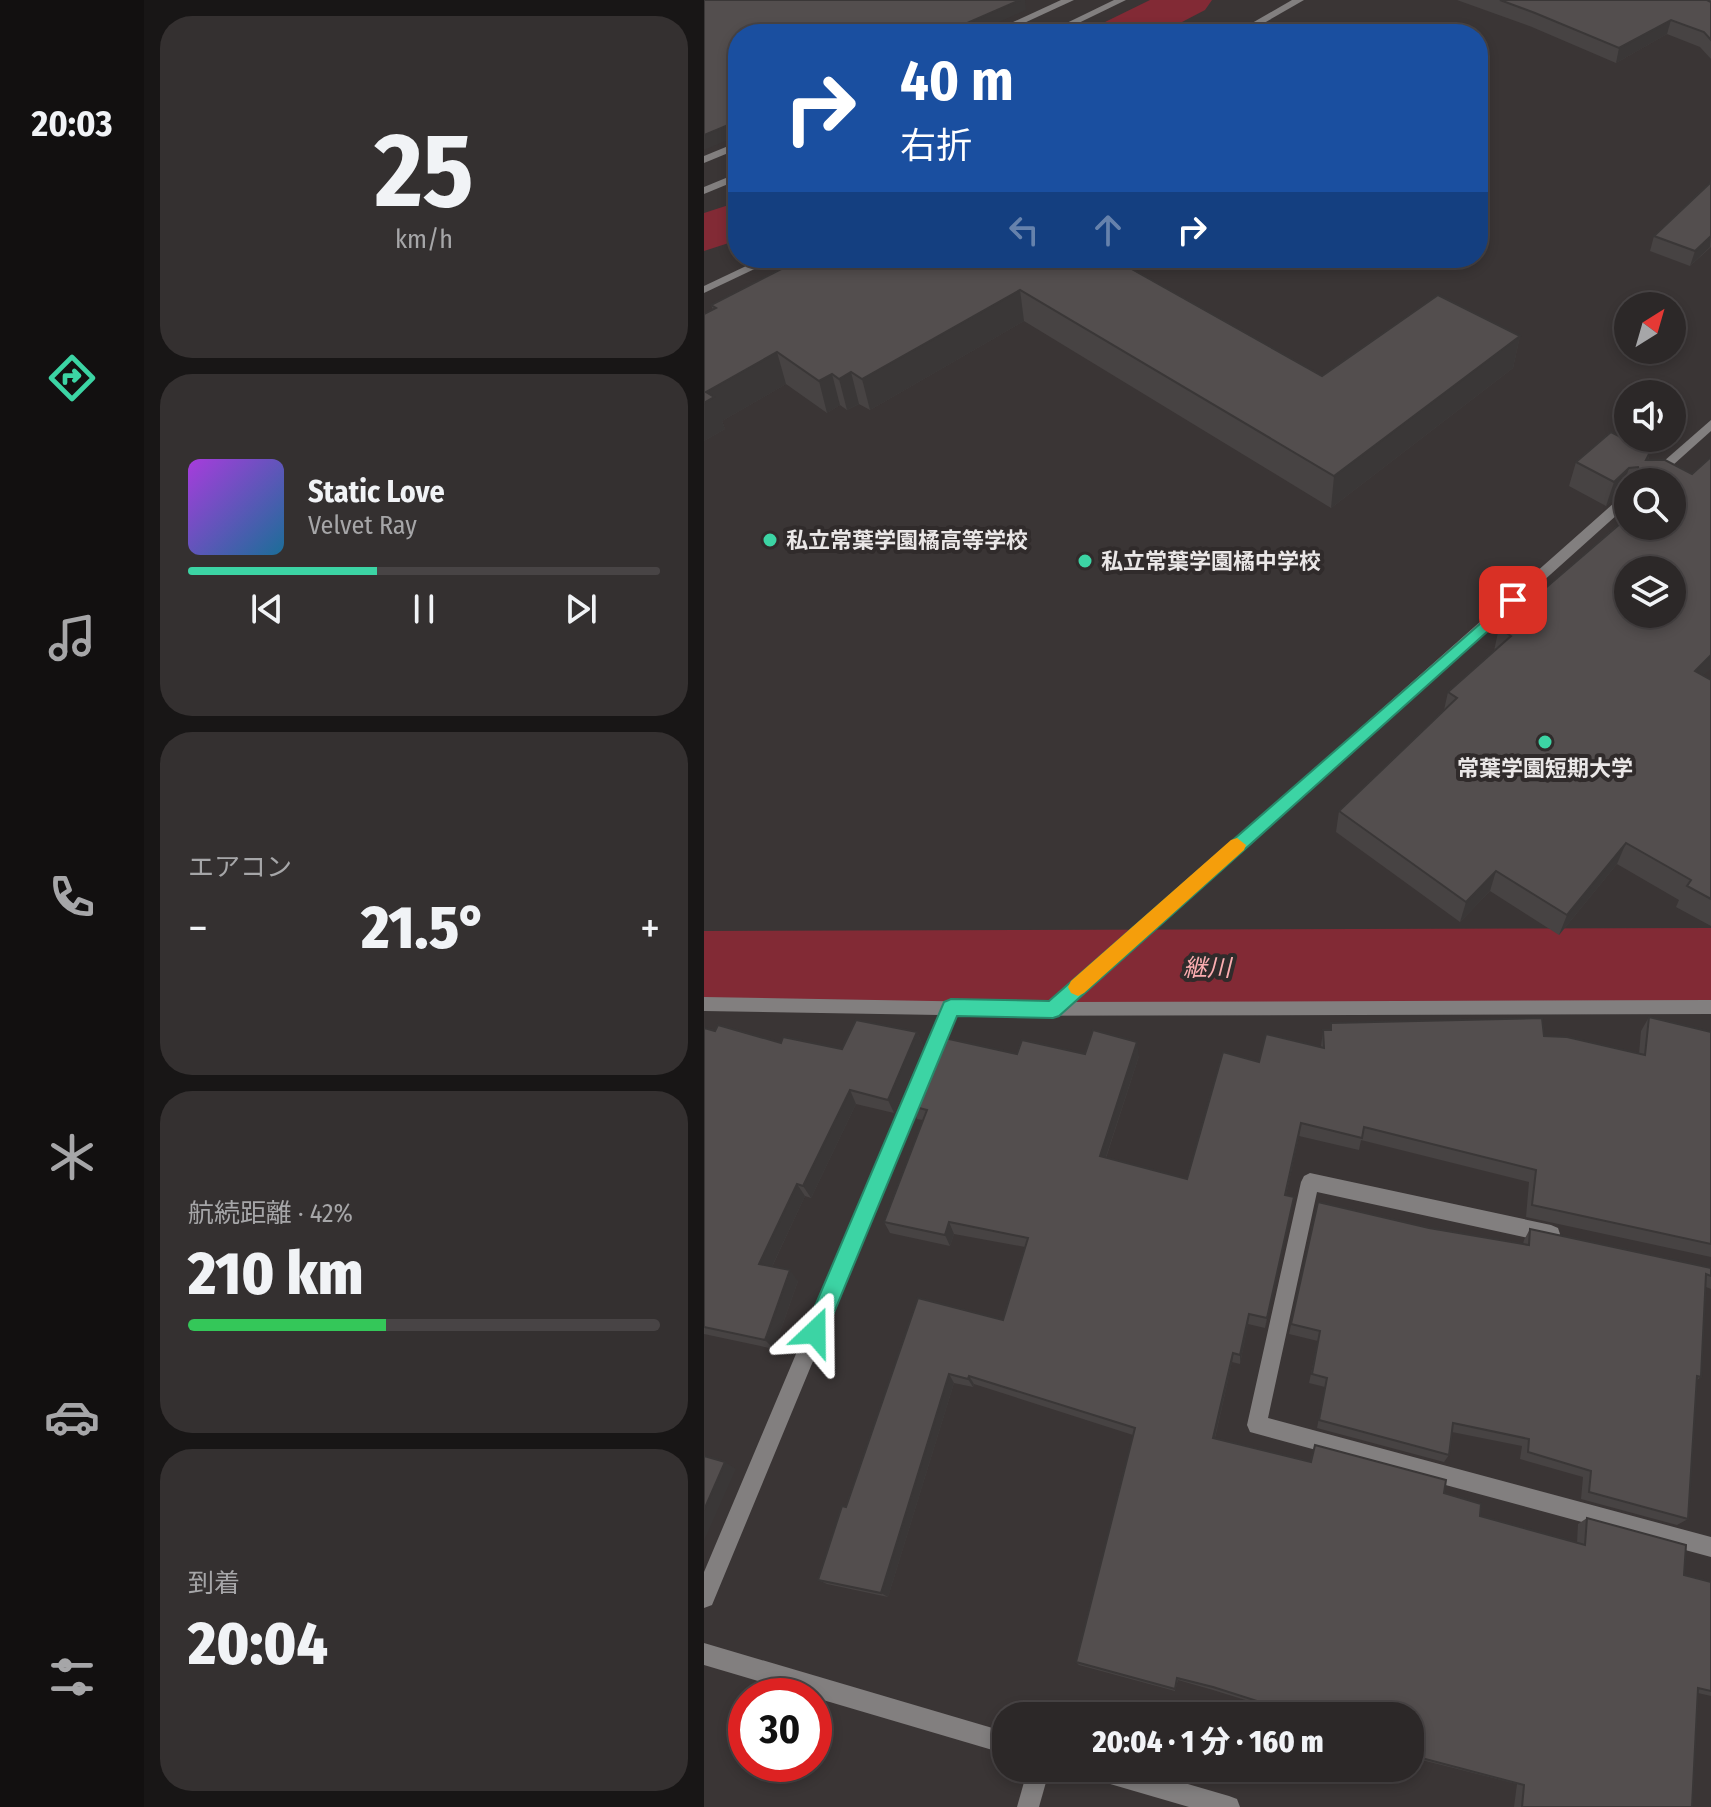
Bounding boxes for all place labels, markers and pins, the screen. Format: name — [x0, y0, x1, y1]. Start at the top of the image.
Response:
place label: 私立常葉学園橘高等学校 — [786, 527, 1028, 554]
marker: 私立常葉学園橘高等学校 — [761, 531, 779, 549]
place label: 私立常葉学園橘中学校 — [1101, 548, 1321, 575]
marker: 私立常葉学園橘中学校 — [1076, 552, 1094, 570]
pin — [1479, 566, 1547, 634]
marker: 常葉学園短期大学 — [1536, 733, 1554, 751]
place label: 常葉学園短期大学 — [1457, 755, 1633, 782]

